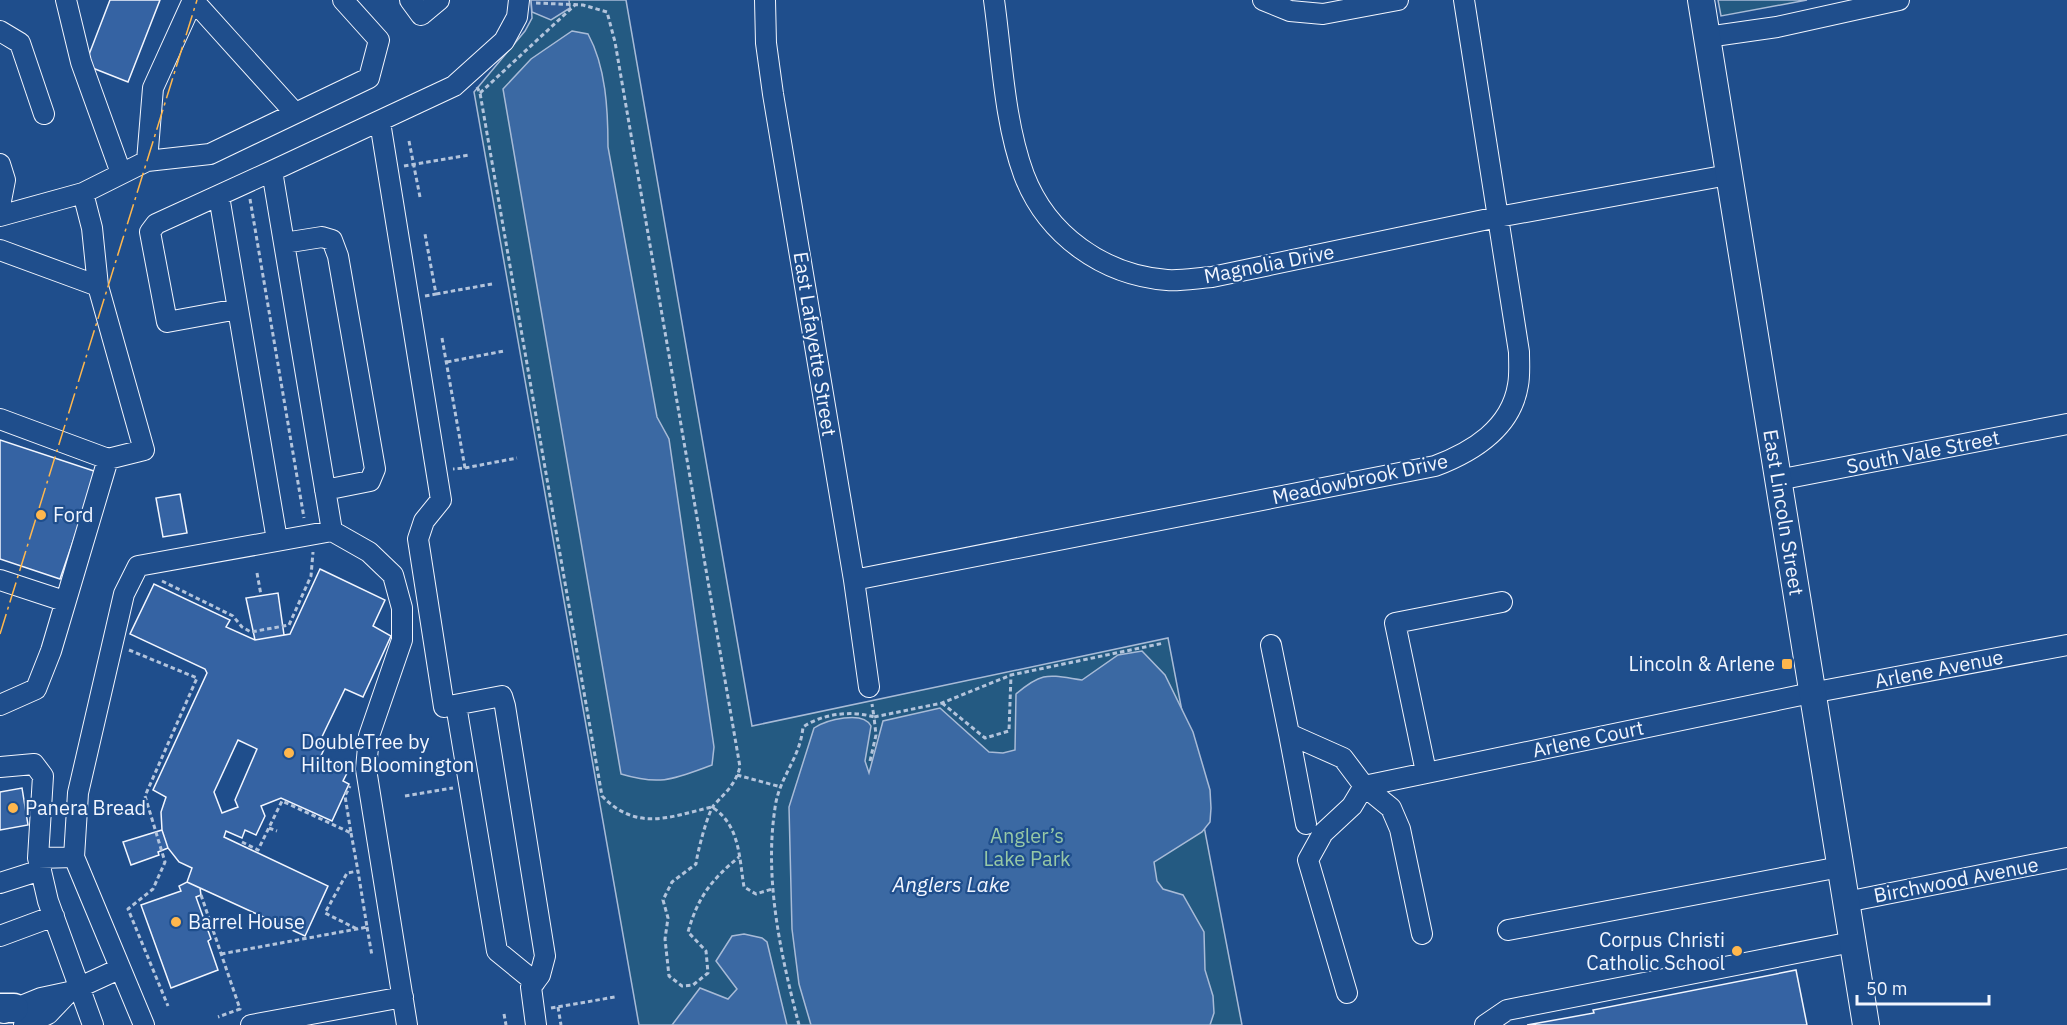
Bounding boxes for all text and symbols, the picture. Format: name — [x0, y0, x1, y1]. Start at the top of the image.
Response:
street label: Magnolia Drive — [1201, 238, 1336, 289]
street label: East Lafayette Street — [788, 250, 843, 438]
street label: South Vale Street — [1844, 423, 2002, 480]
street label: East Lincoln Street — [1757, 427, 1811, 597]
street label: Meadowbrook Drive — [1270, 447, 1450, 510]
place label: Ford — [53, 501, 94, 528]
marker: Ford — [34, 508, 48, 522]
street label: Arlene Avenue — [1872, 643, 2006, 694]
place label: Lincoln & Arlene — [1628, 650, 1775, 677]
marker: Lincoln & Arlene — [1780, 657, 1794, 671]
street label: Arlene Court — [1530, 714, 1646, 763]
place label: DoubleTree by Hilton Bloomington — [301, 728, 474, 778]
marker: DoubleTree by Hilton Bloomington — [282, 746, 296, 760]
place label: Panera Bread — [25, 794, 146, 821]
marker: Panera Bread — [6, 801, 20, 815]
park label: Angler’s Lake Park — [983, 822, 1071, 872]
street label: Birchwood Avenue — [1871, 850, 2041, 909]
water label: Anglers Lake — [891, 870, 1010, 898]
place label: Barrel House — [188, 908, 305, 935]
marker: Barrel House — [169, 915, 183, 929]
place label: Corpus Christi Catholic School — [1586, 926, 1725, 976]
marker: Corpus Christi Catholic School — [1730, 944, 1744, 958]
scale bar — [1857, 968, 1989, 1006]
text: 50 m — [1866, 977, 1908, 1000]

